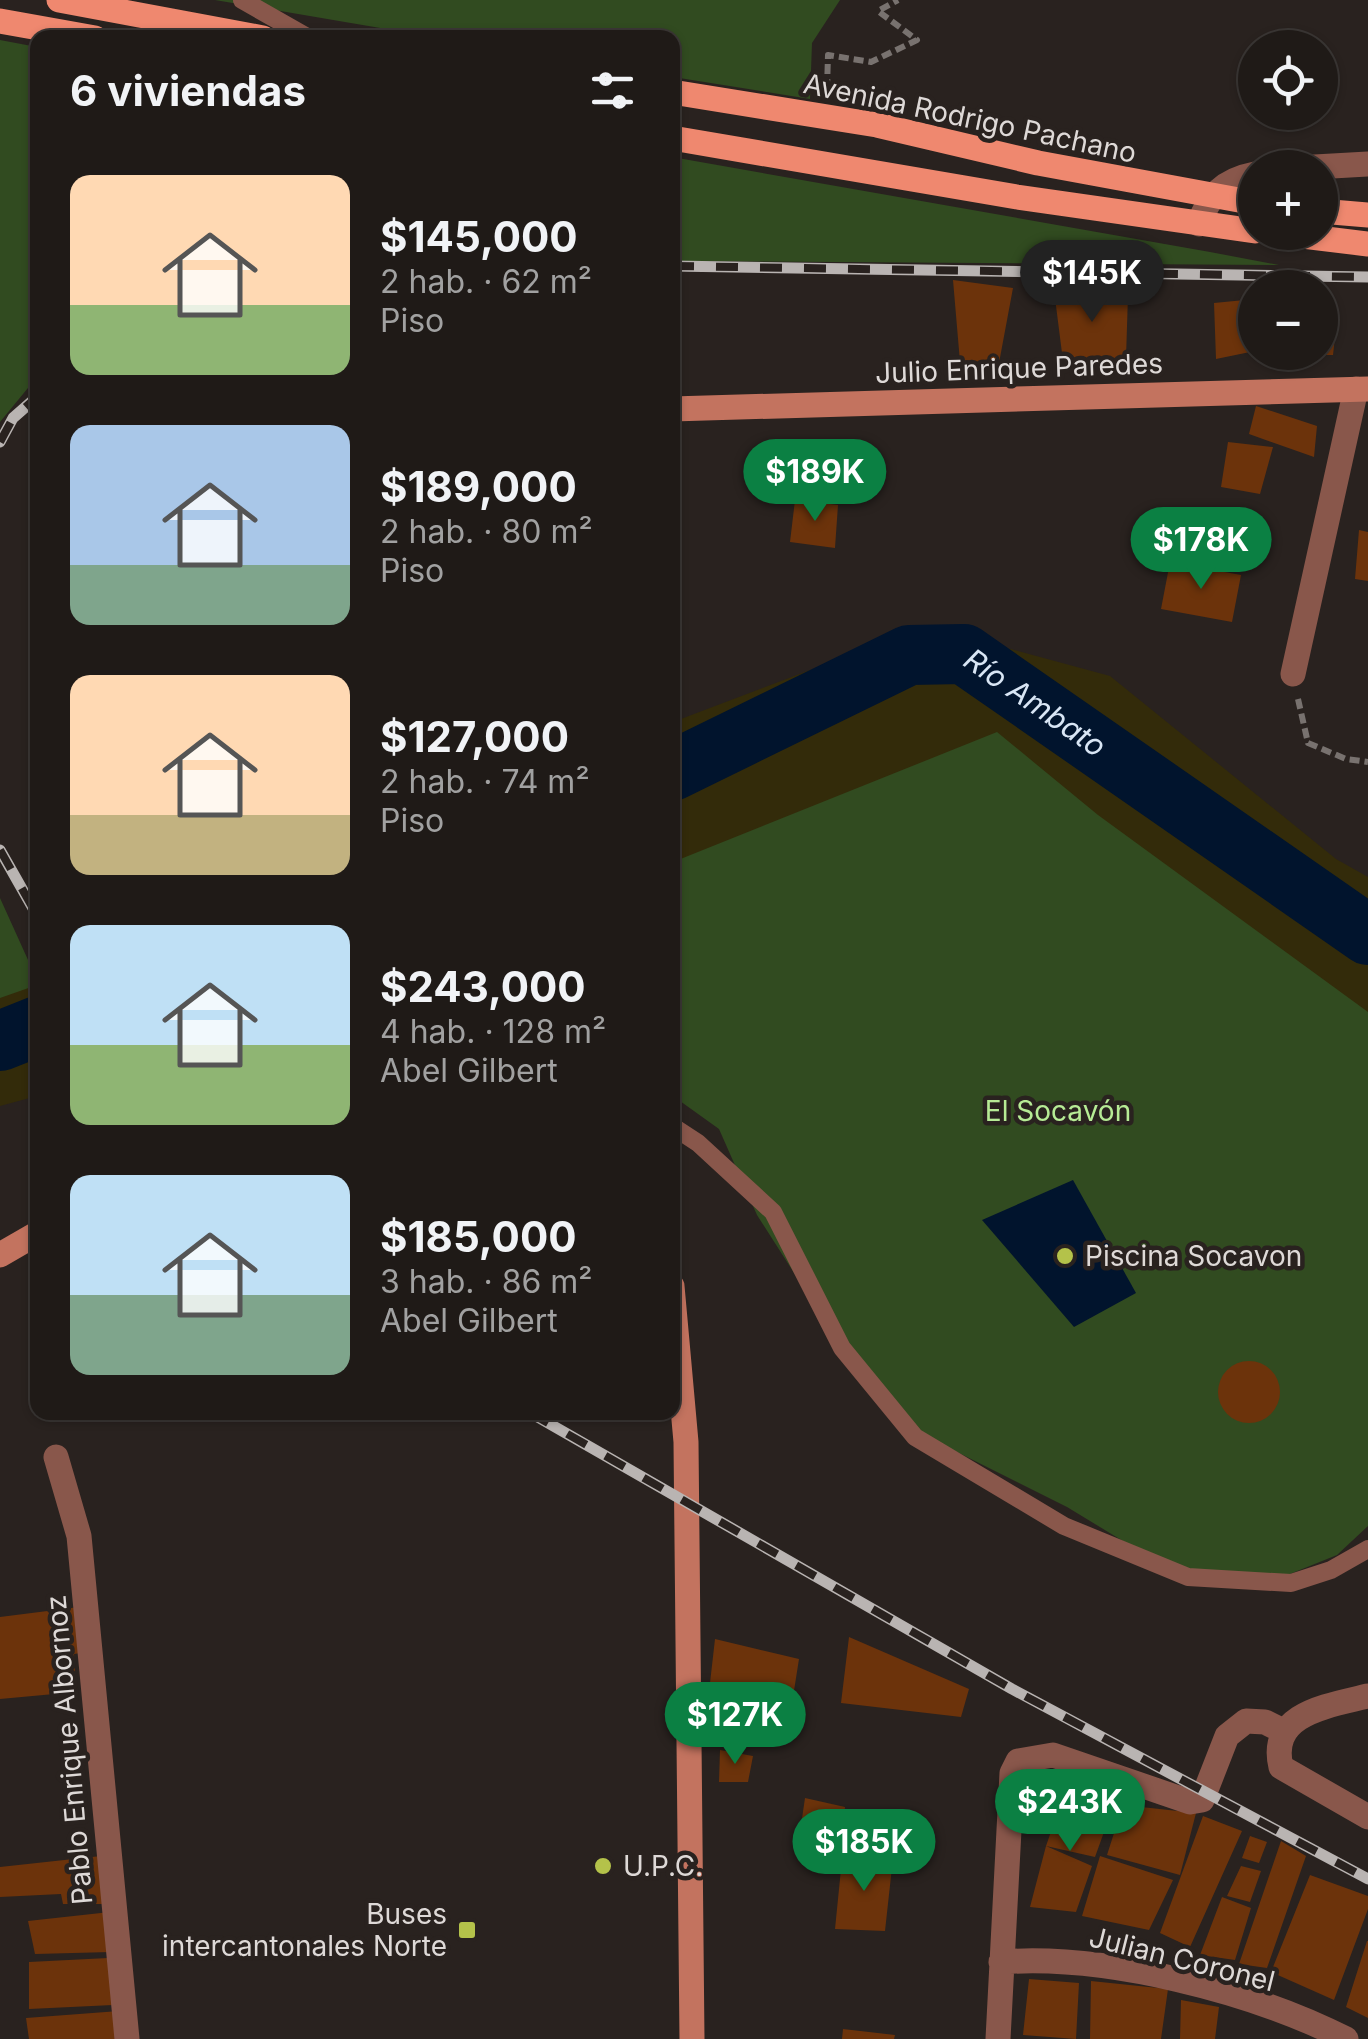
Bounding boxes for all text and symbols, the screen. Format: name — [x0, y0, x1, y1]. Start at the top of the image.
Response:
map controls — [1238, 30, 1338, 370]
button: locate — [1238, 30, 1338, 130]
icon: filters — [585, 63, 640, 118]
text: 6 viviendas — [70, 65, 306, 116]
street label: Avenida Rodrigo Pachano — [800, 66, 1140, 170]
button: + — [1238, 150, 1338, 250]
text: $145,000 — [380, 211, 578, 262]
icon: home — [150, 215, 270, 335]
pin: $145K — [1022, 240, 1162, 325]
text: $145K — [1042, 253, 1142, 292]
text: 2 hab. · 62 m² — [380, 262, 592, 301]
button: − — [1238, 270, 1338, 370]
text: Piso — [380, 301, 444, 340]
street label: Julio Enrique Paredes — [874, 346, 1164, 390]
pin: $189K — [745, 439, 885, 524]
text: $189K — [765, 452, 865, 491]
text: $189,000 — [380, 461, 577, 512]
icon: home — [150, 465, 270, 585]
pin: $178K — [1131, 507, 1271, 592]
text: 2 hab. · 80 m² — [380, 512, 593, 551]
text: $178K — [1153, 520, 1249, 559]
text: Piso — [380, 551, 444, 590]
water label: Río Ambato — [958, 641, 1113, 764]
text: $127,000 — [380, 711, 569, 762]
icon: home — [150, 715, 270, 835]
text: 2 hab. · 74 m² — [380, 762, 590, 801]
text: Piso — [380, 801, 444, 840]
text: $243,000 — [380, 961, 586, 1012]
icon: home — [150, 965, 270, 1085]
text: 4 hab. · 128 m² — [380, 1012, 606, 1051]
text: Abel Gilbert — [380, 1051, 558, 1090]
park label: El Socavón — [985, 1094, 1131, 1128]
text: $185,000 — [380, 1211, 577, 1262]
icon: home — [150, 1215, 270, 1335]
place label: Piscina Socavon — [1085, 1239, 1302, 1273]
marker: Piscina Socavon — [1054, 1245, 1076, 1267]
text: 3 hab. · 86 m² — [380, 1262, 593, 1301]
text: Abel Gilbert — [380, 1301, 558, 1340]
street label: Pablo Enrique Albornoz — [39, 1594, 99, 1906]
pin: $127K — [665, 1682, 805, 1767]
text: $127K — [687, 1695, 783, 1734]
pin: $243K — [1000, 1769, 1140, 1854]
text: $243K — [1017, 1782, 1123, 1821]
pin: $185K — [794, 1809, 934, 1894]
text: $185K — [814, 1822, 914, 1861]
place label: U.P.C. — [623, 1849, 703, 1883]
marker: U.P.C. — [592, 1855, 614, 1877]
place label: Buses intercantonales Norte — [162, 1897, 447, 1963]
marker: Buses intercantonales Norte — [456, 1919, 478, 1941]
street label: Julian Coronel — [1086, 1920, 1278, 1998]

